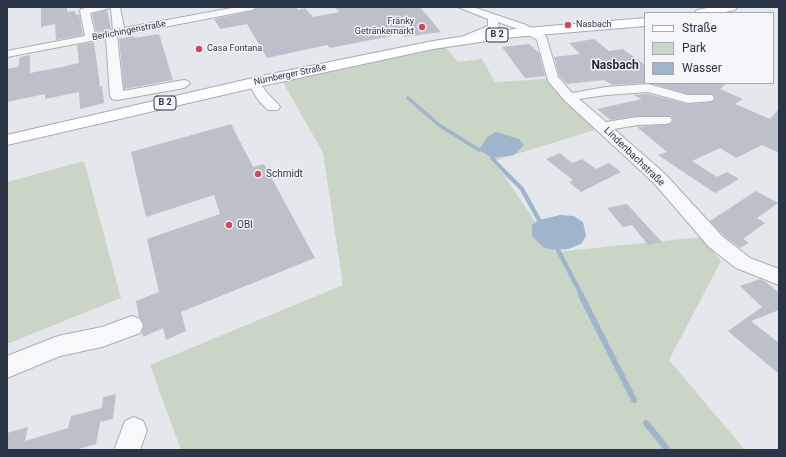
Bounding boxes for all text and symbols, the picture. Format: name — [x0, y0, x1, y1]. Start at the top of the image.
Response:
legend — [644, 12, 774, 84]
place label: Fränky Getränkemarkt — [355, 17, 414, 38]
street label: Berlichingenstraße — [91, 19, 167, 43]
marker: Nasbach — [563, 20, 573, 30]
place label: Nasbach — [576, 20, 612, 30]
text: Straße — [682, 21, 717, 35]
marker: Fränky Getränkemarkt — [417, 22, 427, 32]
road number: B 2 — [486, 28, 508, 42]
text: Park — [682, 41, 706, 55]
marker: Casa Fontana — [194, 44, 204, 54]
place label: Casa Fontana — [207, 44, 262, 54]
district label: Nasbach — [591, 59, 639, 73]
text: Wasser — [682, 61, 722, 75]
street label: Nürnberger Straße — [253, 62, 327, 88]
road number: B 2 — [154, 96, 176, 110]
street label: Lindenbachstraße — [601, 125, 667, 189]
place label: Schmidt — [266, 168, 303, 180]
marker: Schmidt — [253, 169, 263, 179]
place label: OBI — [237, 219, 253, 231]
marker: OBI — [224, 220, 234, 230]

